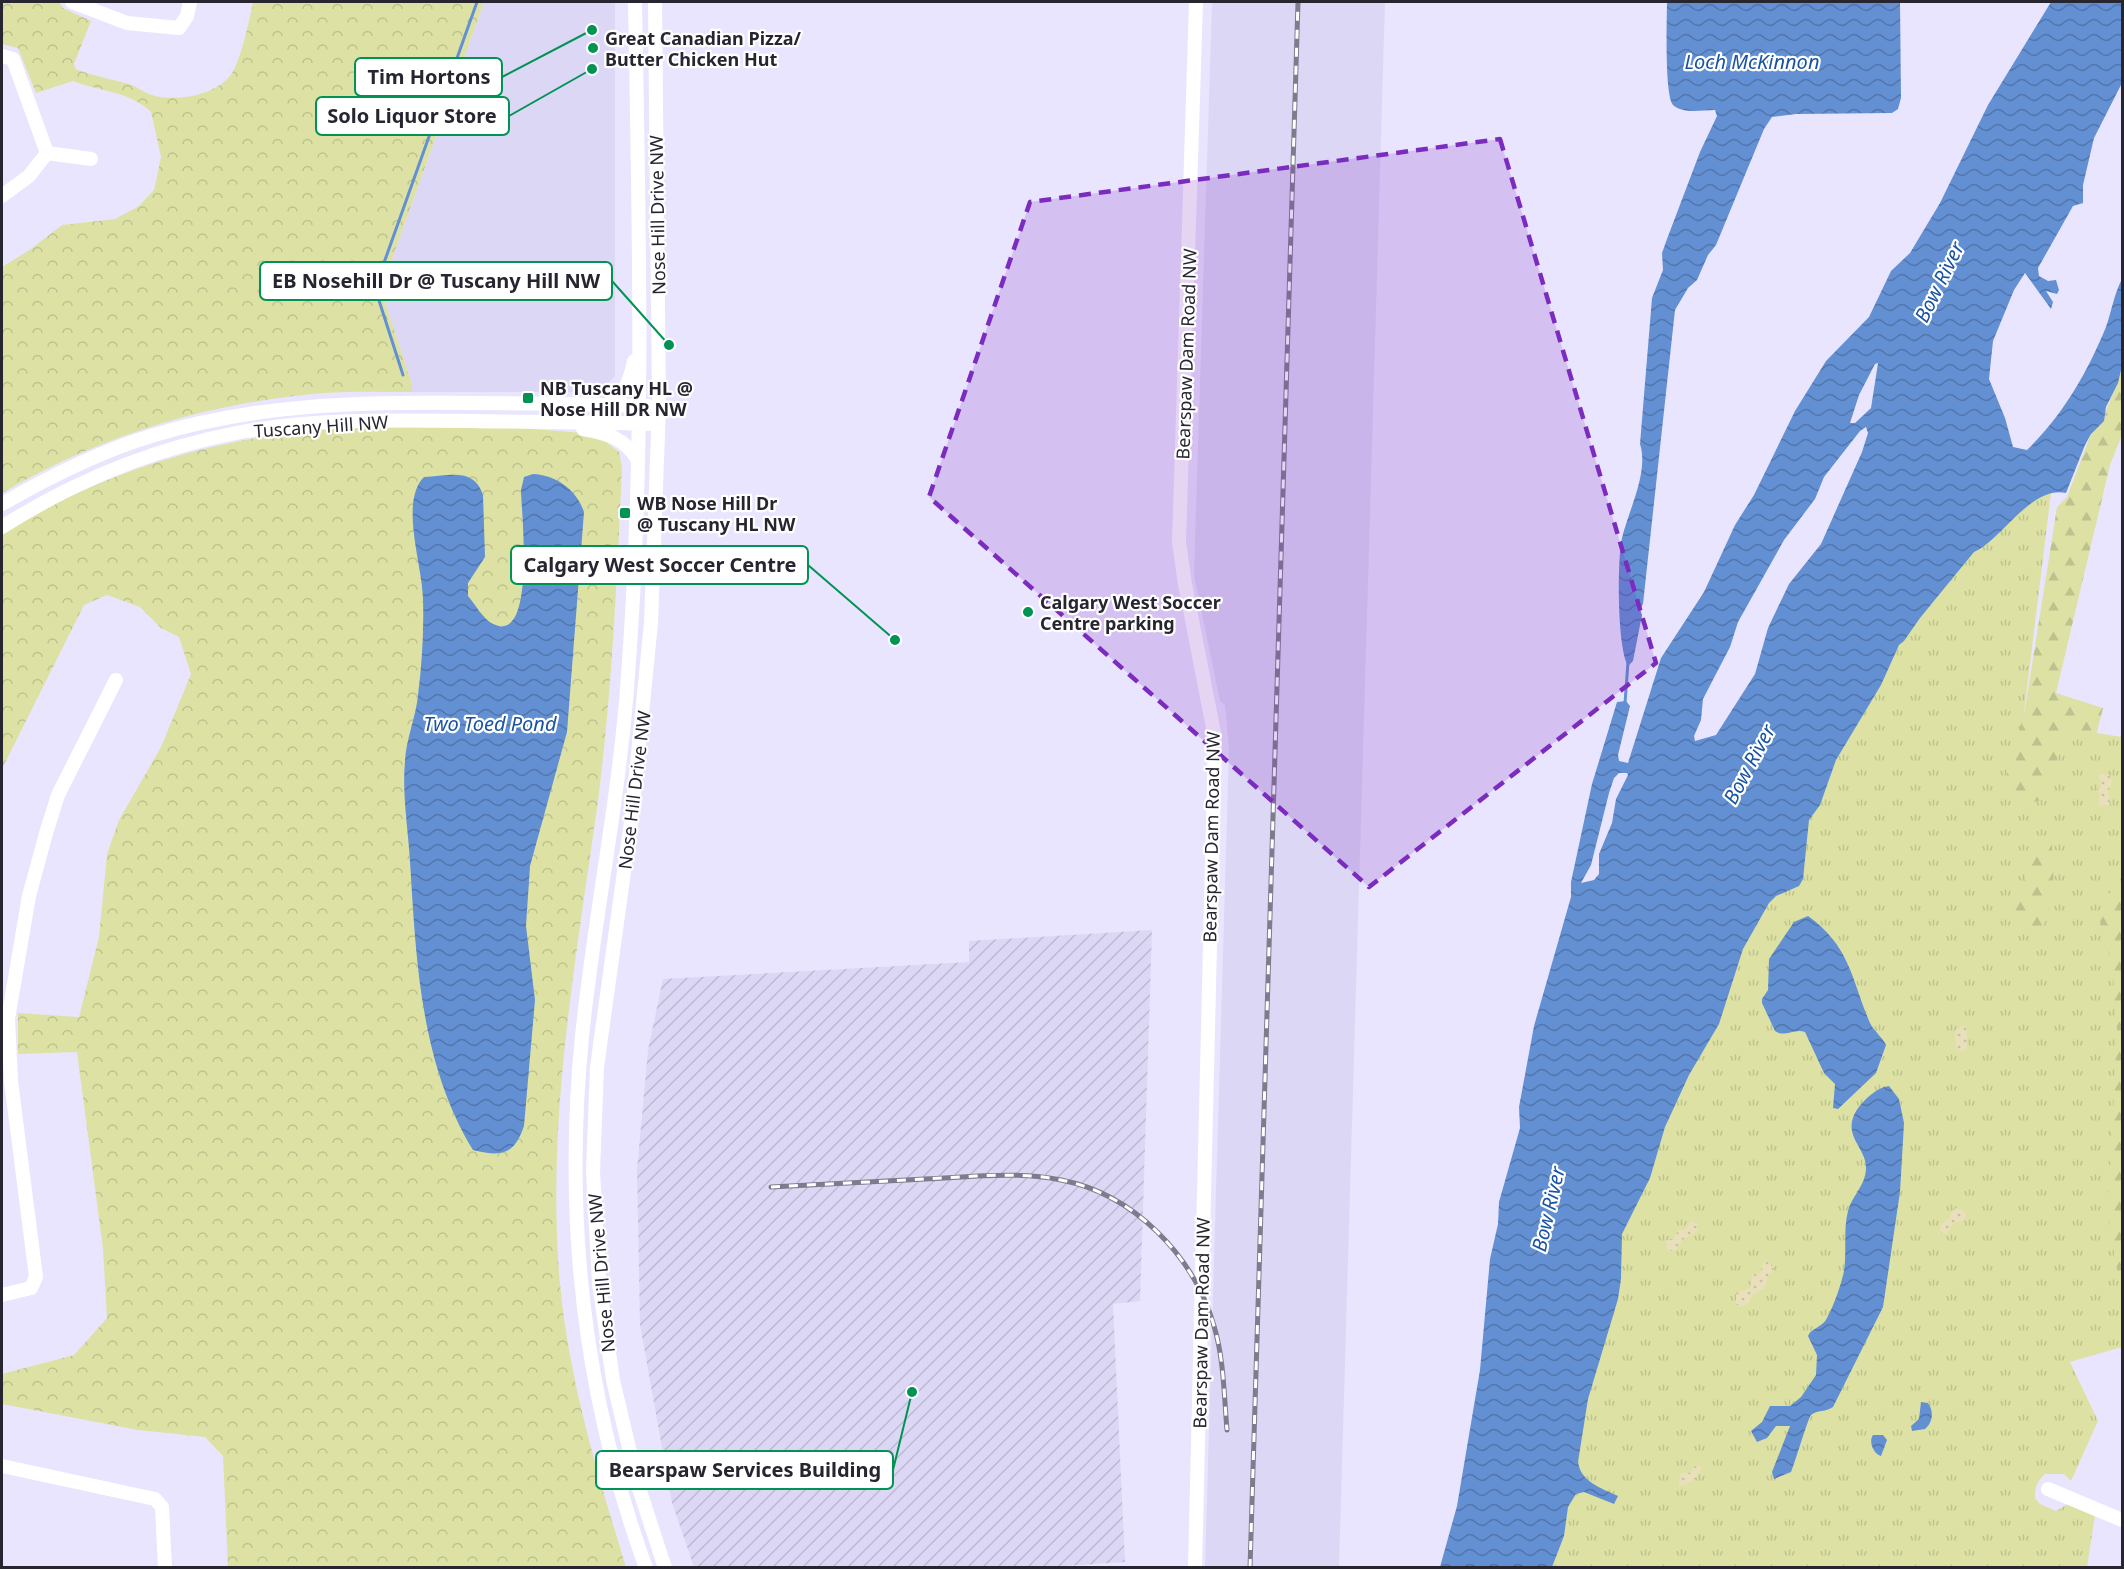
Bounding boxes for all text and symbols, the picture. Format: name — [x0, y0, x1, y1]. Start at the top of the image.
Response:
place label: Great Canadian Pizza/ Butter Chicken Hut — [605, 26, 802, 71]
marker: Great Canadian Pizza/ Butter Chicken Hut — [586, 41, 600, 55]
water label: Loch McKinnon — [1685, 48, 1819, 75]
callout: Tim Hortons — [355, 58, 502, 96]
text: Tim Hortons — [367, 63, 491, 90]
callout: Solo Liquor Store — [316, 97, 509, 135]
text: Solo Liquor Store — [327, 102, 497, 129]
street label: Nose Hill Drive NW — [644, 135, 670, 295]
water label: Bow River — [1908, 236, 1971, 327]
street label: Bearspaw Dam Road NW — [1170, 248, 1202, 460]
callout: EB Nosehill Dr @ Tuscany Hill NW — [260, 262, 612, 300]
text: EB Nosehill Dr @ Tuscany Hill NW — [272, 267, 601, 294]
place label: NB Tuscany HL @ Nose Hill DR NW — [540, 376, 693, 421]
marker: NB Tuscany HL @ Nose Hill DR NW — [521, 391, 535, 405]
street label: Tuscany Hill NW — [253, 409, 389, 443]
place label: WB Nose Hill Dr @ Tuscany HL NW — [637, 491, 796, 536]
marker: WB Nose Hill Dr @ Tuscany HL NW — [618, 506, 632, 520]
callout: Calgary West Soccer Centre — [511, 546, 808, 584]
text: Calgary West Soccer Centre — [524, 551, 797, 578]
place label: Calgary West Soccer Centre parking — [1040, 590, 1221, 635]
marker: Calgary West Soccer Centre parking — [1021, 605, 1035, 619]
street label: Nose Hill Drive NW — [612, 709, 656, 871]
water label: Two Toed Pond — [424, 710, 557, 737]
water label: Bow River — [1717, 719, 1782, 808]
street label: Bearspaw Dam Road NW — [1197, 731, 1225, 943]
water label: Bow River — [1525, 1163, 1571, 1254]
street label: Nose Hill Drive NW — [582, 1192, 620, 1354]
street label: Bearspaw Dam Road NW — [1187, 1217, 1215, 1429]
callout: Bearspaw Services Building — [596, 1451, 893, 1489]
text: Bearspaw Services Building — [609, 1456, 881, 1483]

